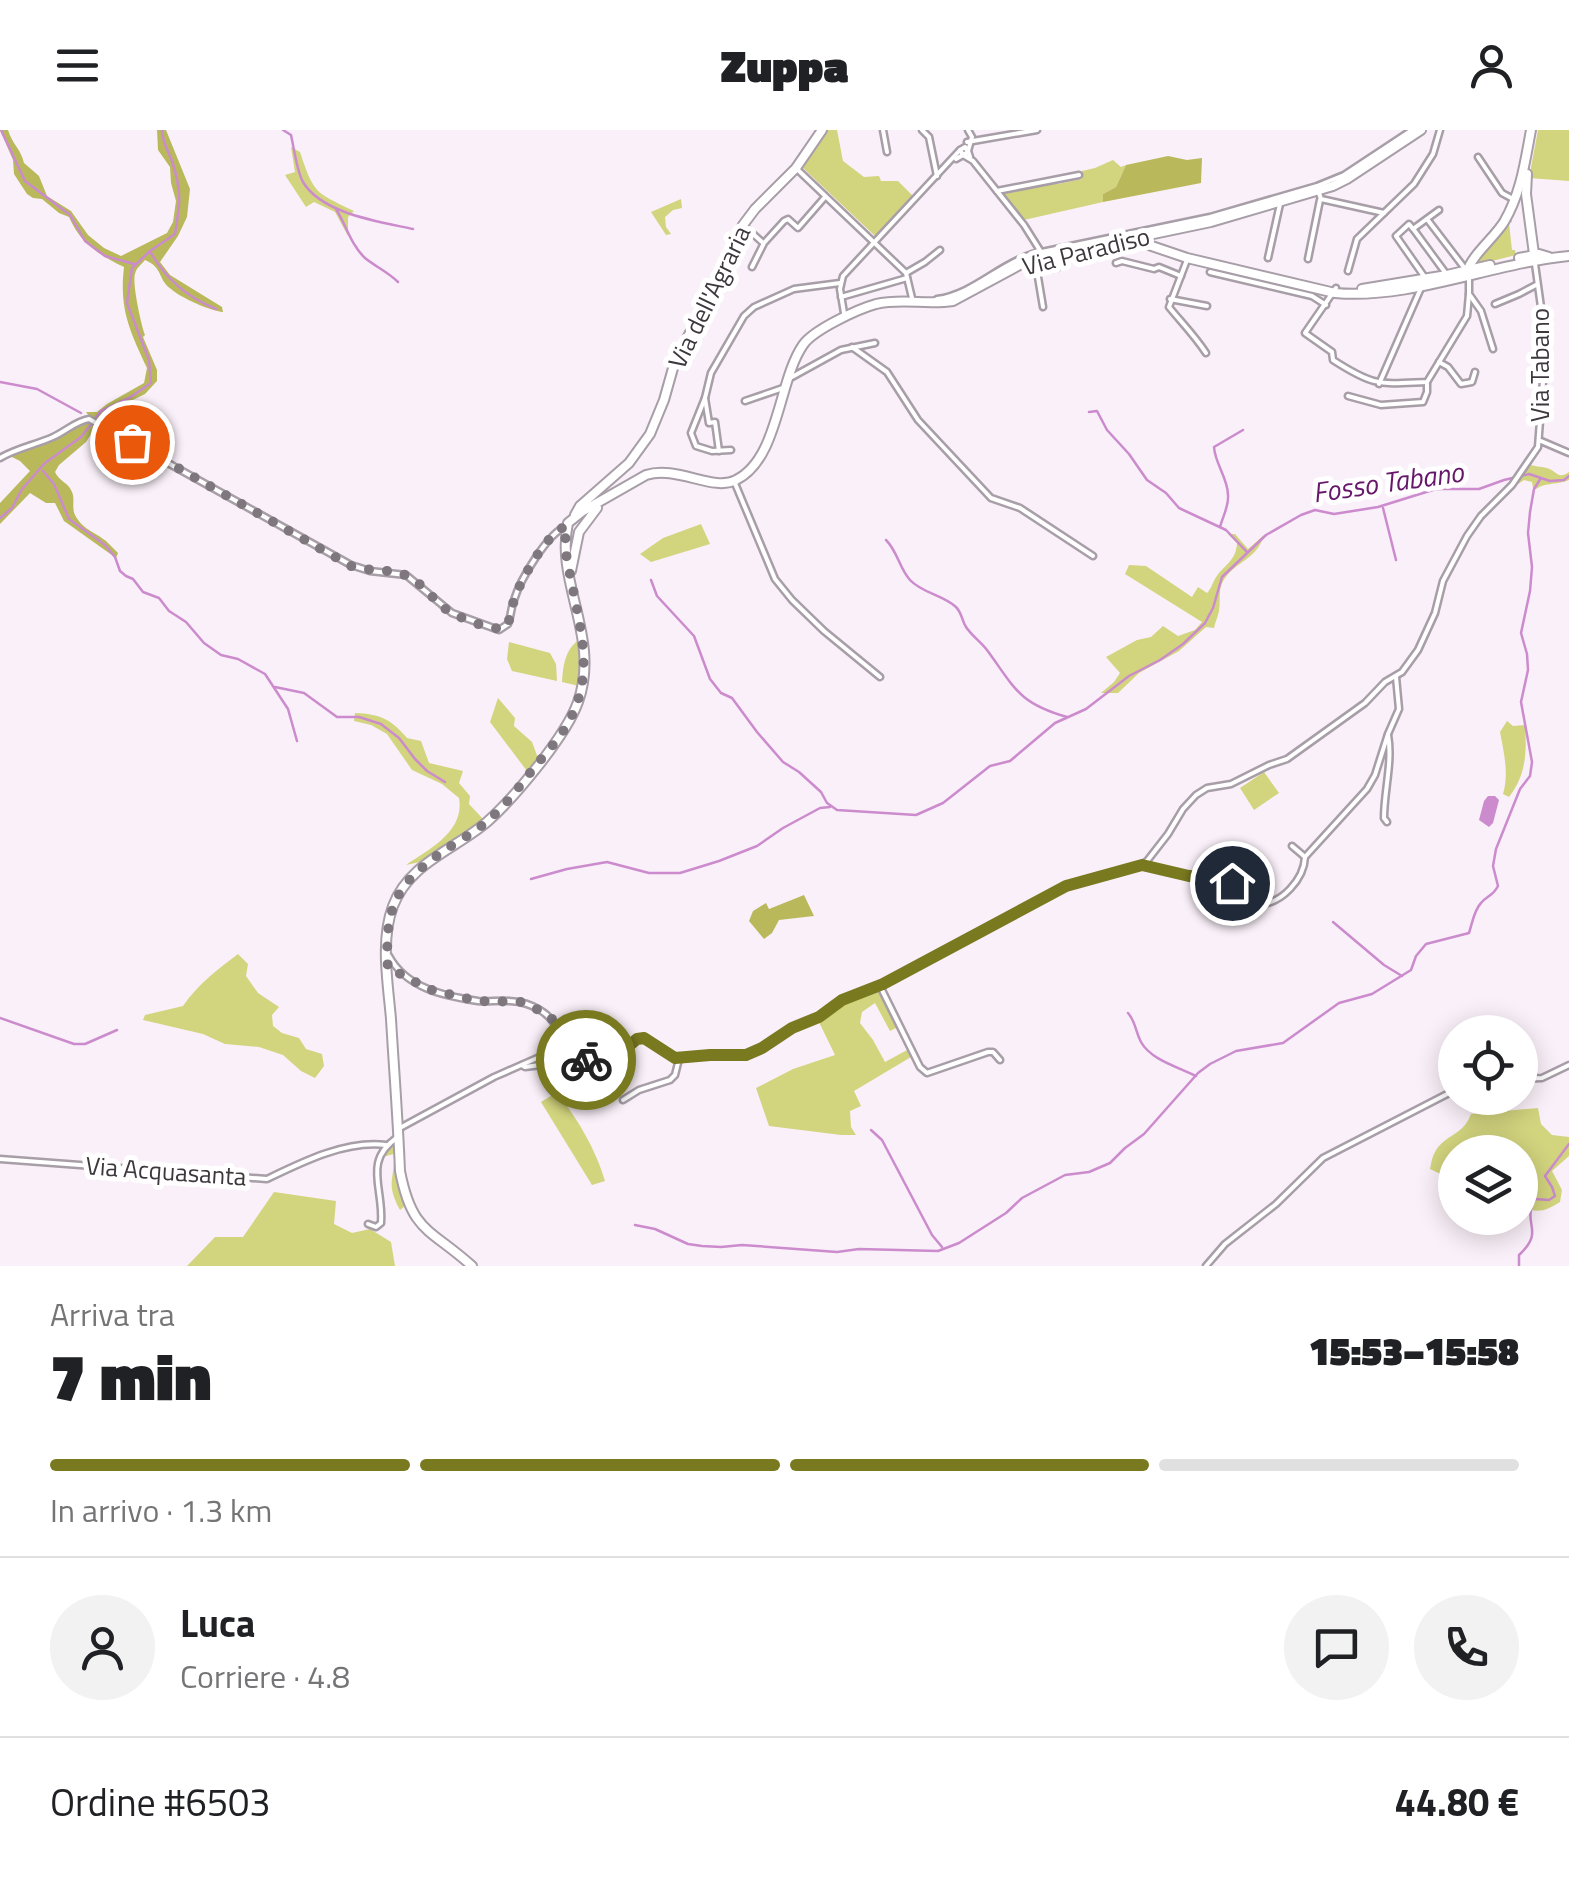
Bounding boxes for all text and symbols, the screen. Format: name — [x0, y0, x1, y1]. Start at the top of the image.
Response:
text: Zuppa — [721, 31, 848, 99]
icon: menu — [50, 38, 105, 93]
icon: person — [1464, 38, 1519, 93]
street label: Via Paradiso — [1018, 217, 1154, 285]
street label: Via dell'Agraria — [658, 219, 760, 375]
street label: Via Tabano — [1521, 308, 1559, 422]
pin — [90, 400, 175, 485]
icon: bag — [105, 415, 160, 470]
water label: Fosso Tabano — [1310, 449, 1467, 513]
pin — [1190, 841, 1275, 926]
icon: home — [1205, 856, 1260, 911]
courier — [536, 1010, 636, 1110]
map controls — [1438, 1015, 1538, 1235]
button: locate — [1438, 1015, 1538, 1115]
icon: bike — [559, 1033, 614, 1088]
button: layers — [1438, 1135, 1538, 1235]
street label: Via Acquasanta — [84, 1146, 248, 1196]
text: Arriva tra — [50, 1290, 175, 1338]
text: 15:53–15:58 — [1309, 1322, 1519, 1380]
text: 7 min — [50, 1326, 211, 1425]
text: In arrivo · 1.3 km — [50, 1486, 272, 1534]
text: Luca — [180, 1594, 255, 1652]
button: person — [50, 1595, 155, 1700]
button: chat — [1284, 1595, 1389, 1700]
button: phone — [1414, 1595, 1519, 1700]
text: Corriere · 4.8 — [180, 1652, 350, 1700]
text: Ordine #6503 — [50, 1773, 271, 1831]
text: 44.80 € — [1395, 1773, 1519, 1831]

